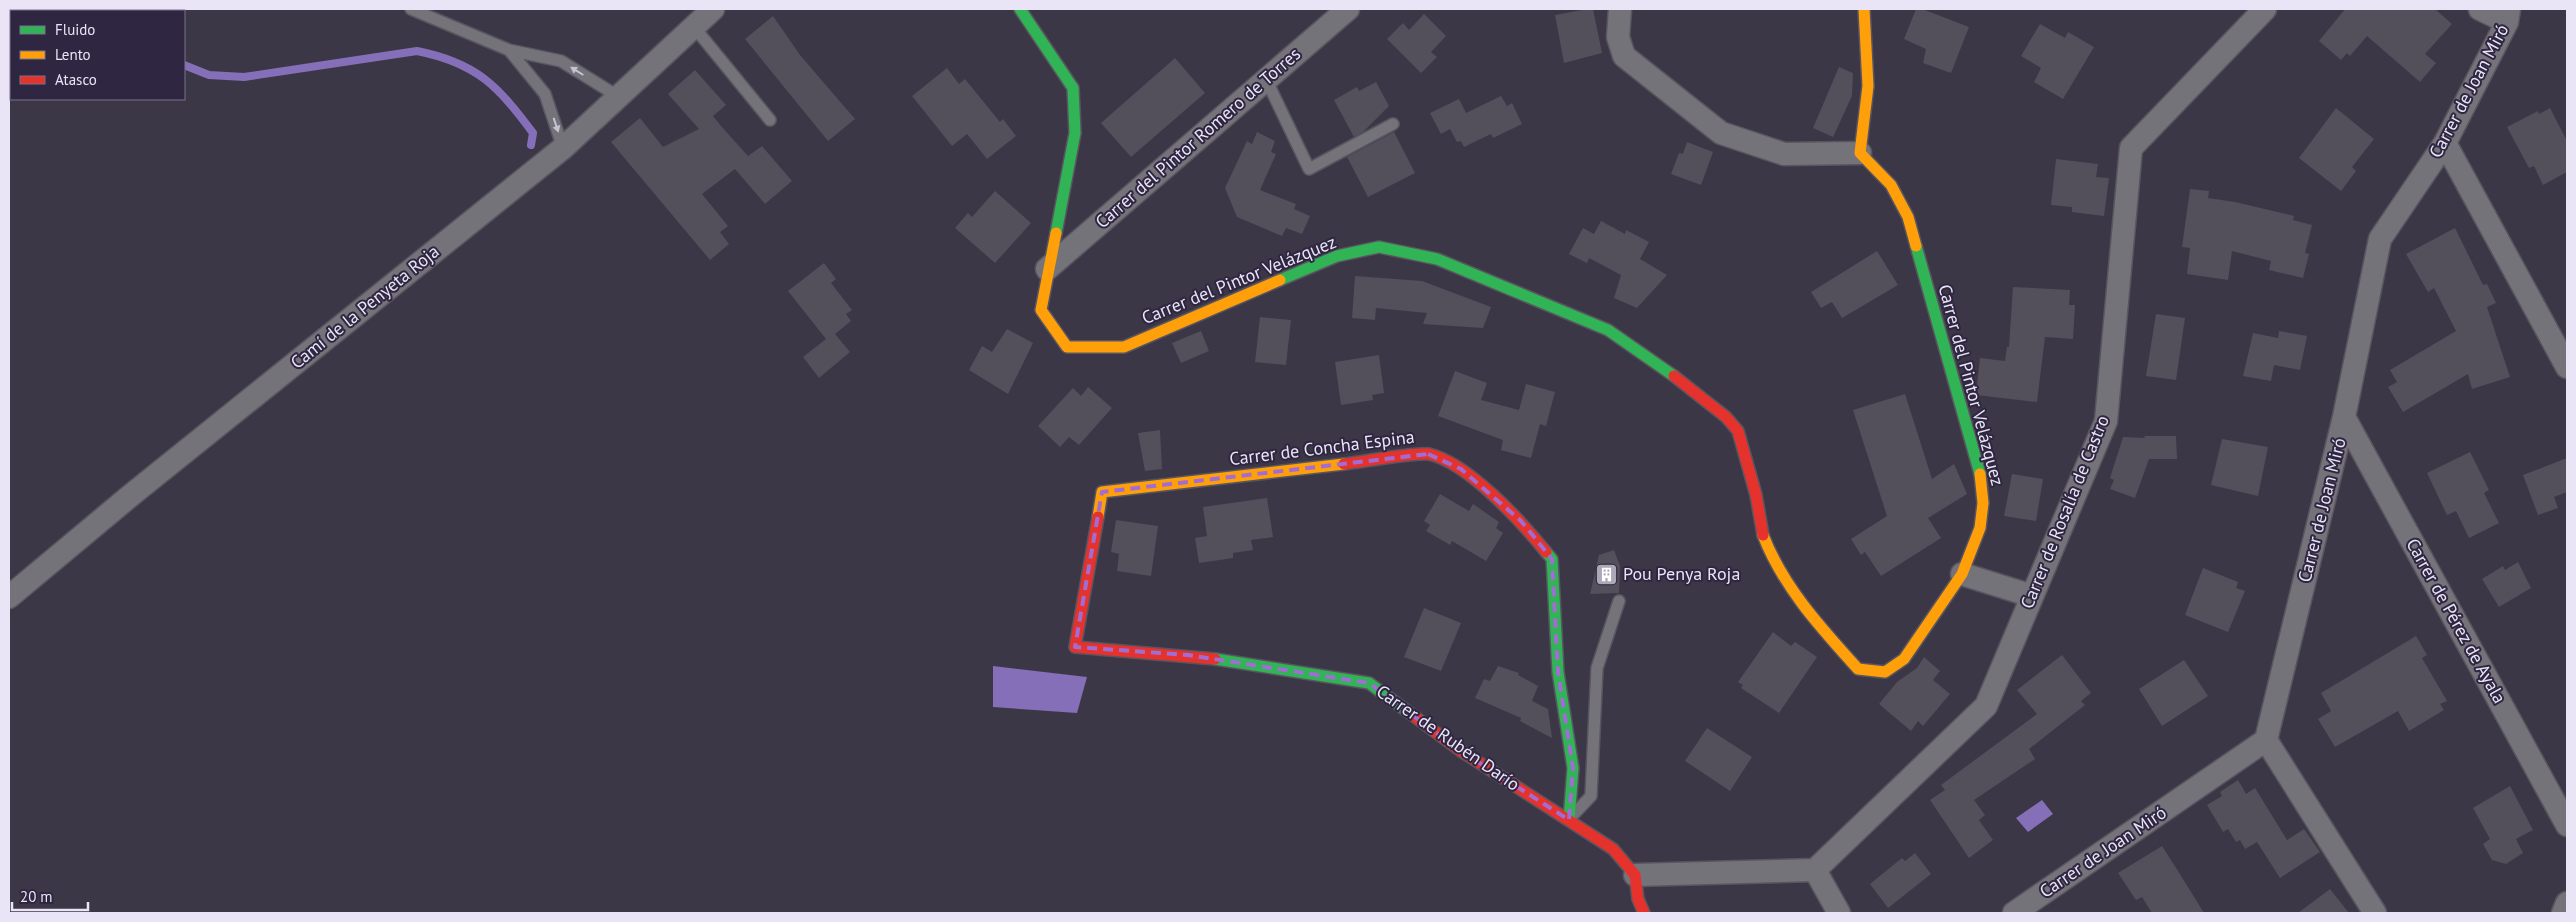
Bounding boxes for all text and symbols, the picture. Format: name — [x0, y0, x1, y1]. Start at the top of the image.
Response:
legend — [10, 10, 185, 100]
text: Fluido — [55, 20, 95, 39]
street label: Carrer de Joan Miró — [2424, 20, 2513, 162]
street label: Carrer del Pintor Romero de Torres — [1090, 42, 1305, 233]
text: Lento — [55, 45, 91, 64]
one-way arrow — [571, 66, 584, 75]
text: Atasco — [55, 70, 97, 89]
one-way arrow — [552, 117, 560, 132]
street label: Carrer del Pintor Velázquez — [1138, 230, 1339, 329]
street label: Camí de la Penyeta Roja — [286, 240, 444, 374]
street label: Carrer del Pintor Velázquez — [1934, 282, 2009, 488]
street label: Carrer de Rosalía de Castro — [2015, 412, 2114, 612]
street label: Carrer de Concha Espina — [1228, 425, 1416, 470]
street label: Carrer de Joan Miró — [2292, 435, 2351, 585]
street label: Carrer de Pérez de Ayala — [2401, 534, 2511, 707]
building icon: Pou Penya Roja — [1595, 562, 1619, 586]
place label: Pou Penya Roja — [1623, 562, 1740, 585]
street label: Carrer de Rubén Darío — [1372, 679, 1524, 796]
street label: Carrer de Joan Miró — [2035, 801, 2171, 903]
scale bar — [12, 880, 89, 912]
text: 20 m — [20, 887, 53, 906]

